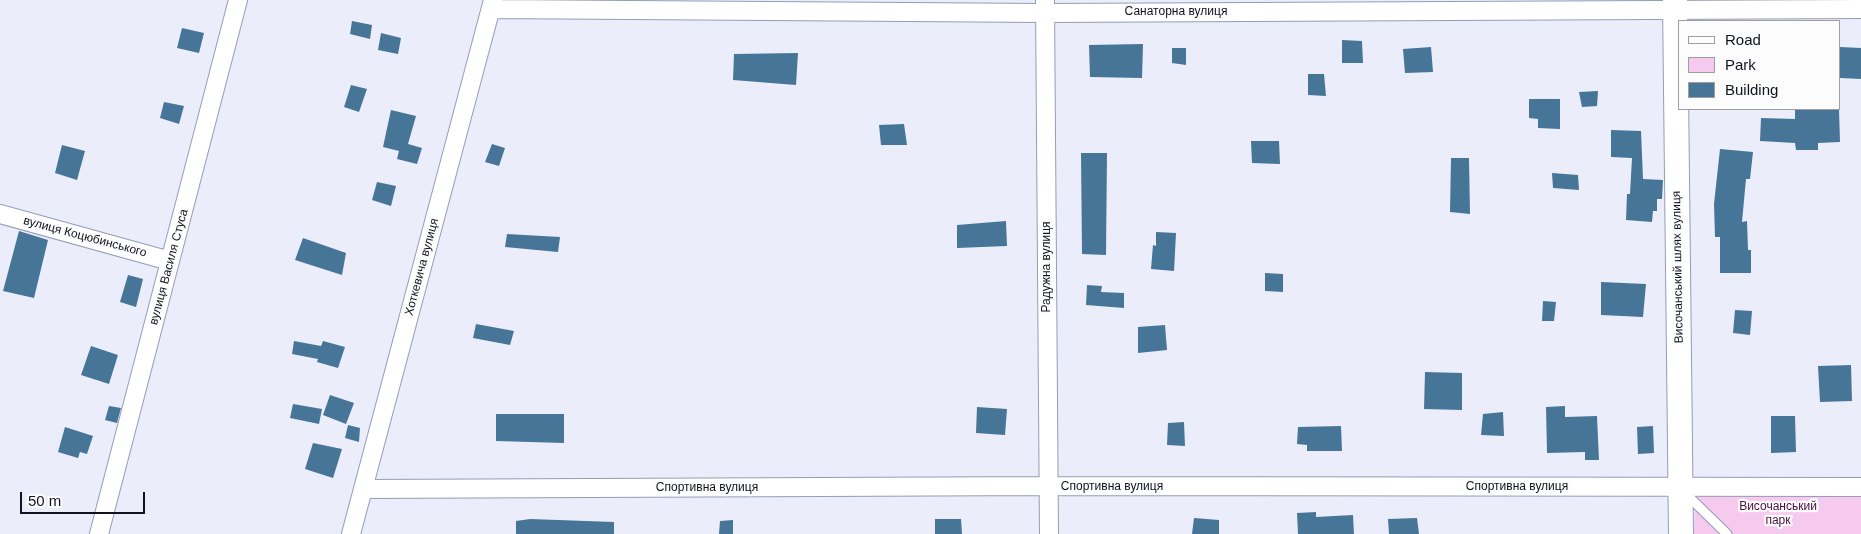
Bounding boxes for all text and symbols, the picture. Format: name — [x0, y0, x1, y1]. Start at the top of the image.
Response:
street label: Санаторна вулиця — [1125, 5, 1227, 19]
legend — [1678, 20, 1841, 110]
text: Road — [1725, 31, 1761, 48]
text: Park — [1725, 56, 1756, 73]
text: Building — [1725, 81, 1778, 98]
street label: Височанський шлях вулиця — [1669, 191, 1687, 343]
street label: вулиця Василя Стуса — [147, 208, 191, 326]
street label: вулиця Коцюбинського — [22, 214, 148, 260]
street label: Хоткевича вулиця — [402, 217, 442, 317]
street label: Радужна вулиця — [1040, 221, 1054, 313]
street label: Спортивна вулиця — [1061, 480, 1163, 494]
street label: Спортивна вулиця — [1466, 480, 1568, 494]
street label: Спортивна вулиця — [656, 481, 758, 495]
scale bar — [22, 482, 148, 514]
text: 50 m — [28, 492, 61, 509]
park label: Височанський парк — [1739, 500, 1817, 528]

